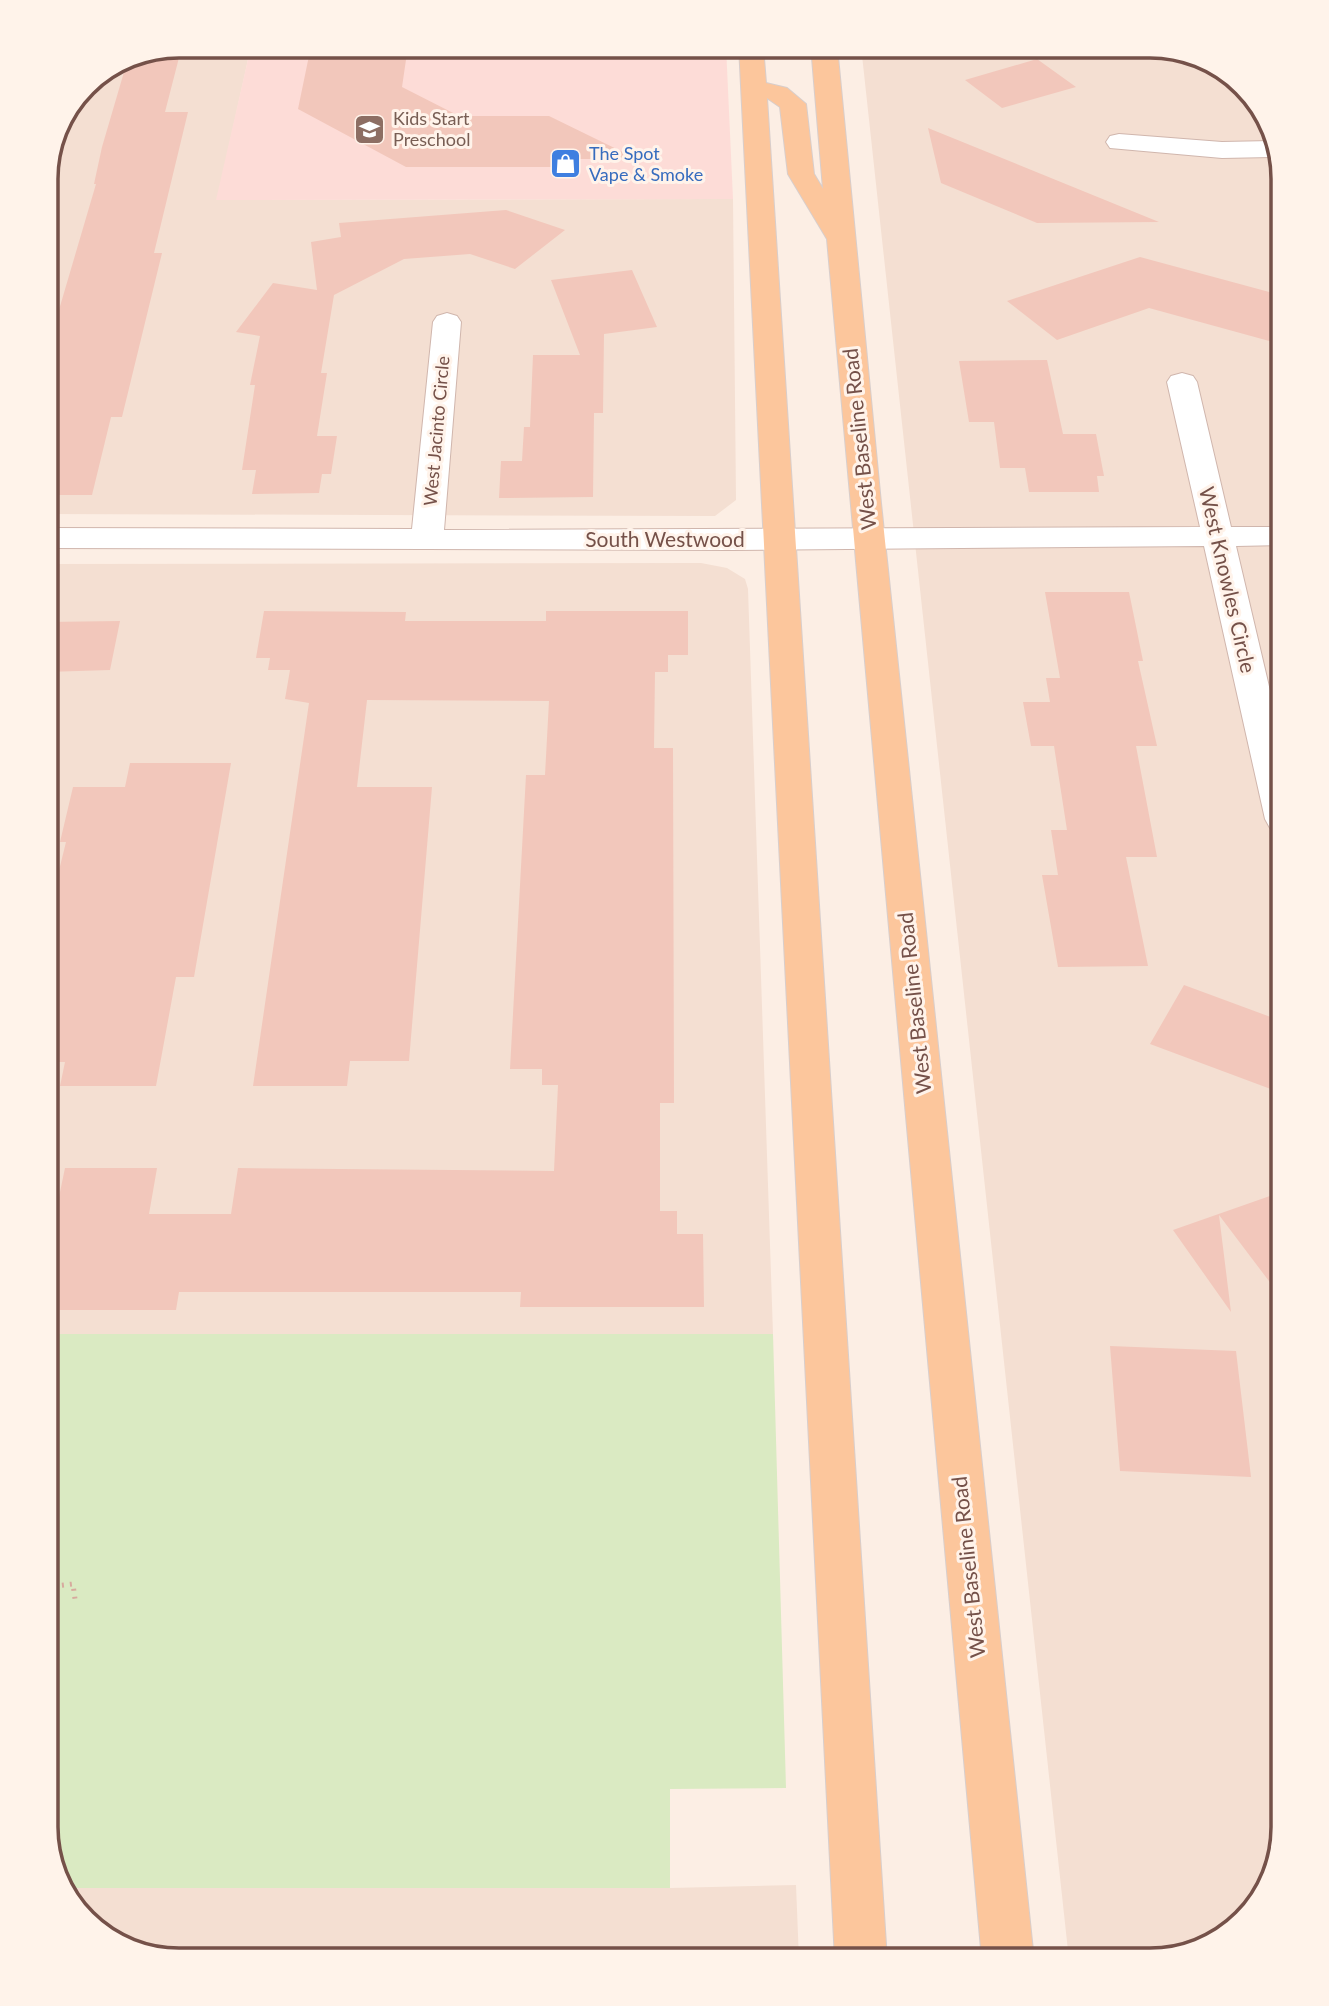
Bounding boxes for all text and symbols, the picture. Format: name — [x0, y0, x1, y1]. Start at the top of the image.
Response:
place label: Kids Start Preschool — [393, 107, 470, 150]
school or university icon: Kids Start Preschool — [353, 112, 387, 146]
place label: The Spot Vape & Smoke — [589, 142, 703, 185]
shop icon: The Spot Vape & Smoke — [549, 147, 583, 181]
street label: West Baseline Road — [837, 347, 880, 531]
street label: West Jacinto Circle — [418, 355, 454, 507]
street label: West Knowles Circle — [1195, 484, 1262, 675]
street label: South Westwood — [585, 526, 745, 551]
street label: West Baseline Road — [892, 911, 935, 1095]
street label: West Baseline Road — [946, 1475, 989, 1659]

